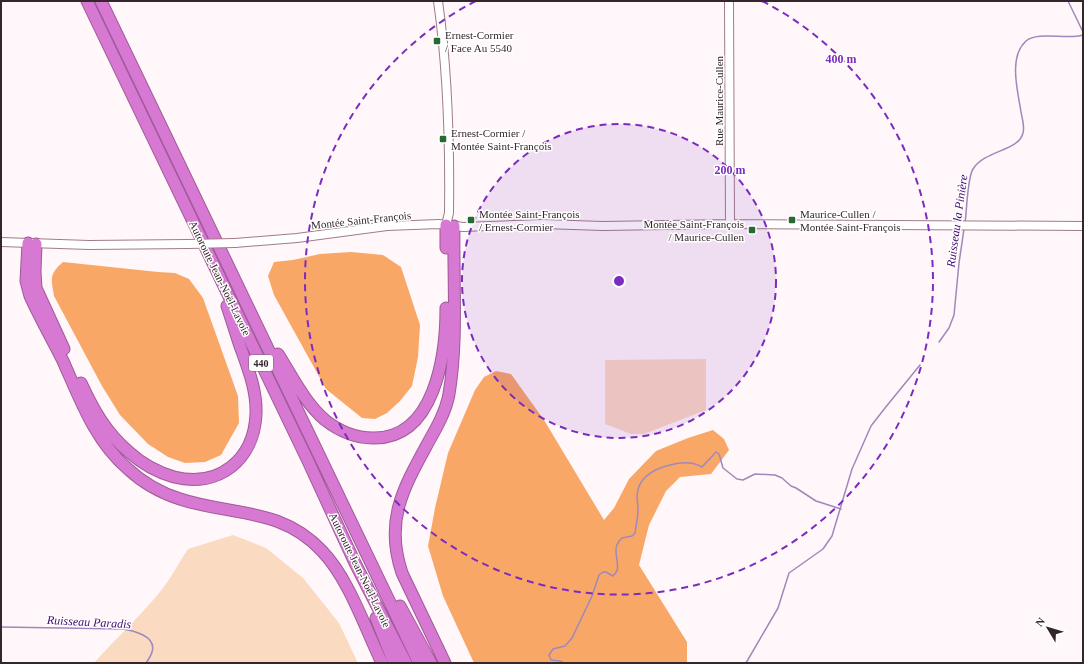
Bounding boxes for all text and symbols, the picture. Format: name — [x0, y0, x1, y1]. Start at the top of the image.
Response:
place label: Ernest-Cormier / Face Au 5540 — [445, 29, 514, 54]
marker: Ernest-Cormier / Face Au 5540 — [432, 36, 442, 46]
text: 400 m — [826, 52, 857, 66]
street label: Rue Maurice-Cullen — [713, 55, 725, 146]
place label: Ernest-Cormier / Montée Saint-François — [451, 127, 552, 152]
marker: Ernest-Cormier / Montée Saint-François — [438, 134, 448, 144]
text: 200 m — [715, 163, 746, 177]
water label: Ruisseau la Pinière — [943, 173, 971, 269]
place label: Montée Saint-François / Ernest-Cormier — [479, 208, 580, 233]
place label: Maurice-Cullen / Montée Saint-François — [800, 208, 901, 233]
street label: Montée Saint-François — [310, 209, 412, 231]
marker: Montée Saint-François / Ernest-Cormier — [466, 215, 476, 225]
marker: Maurice-Cullen / Montée Saint-François — [787, 215, 797, 225]
place label: Montée Saint-François / Maurice-Cullen — [643, 218, 744, 243]
street label: Autoroute Jean-Noël-Lavoie — [187, 219, 253, 337]
marker: Montée Saint-François / Maurice-Cullen — [747, 225, 757, 235]
centre of rings — [612, 274, 626, 288]
road number: 440 — [249, 355, 273, 371]
street label: Autoroute Jean-Noël-Lavoie — [327, 511, 393, 629]
north arrow — [1028, 608, 1068, 648]
water label: Ruisseau Paradis — [46, 613, 132, 631]
text: N — [1033, 615, 1047, 629]

